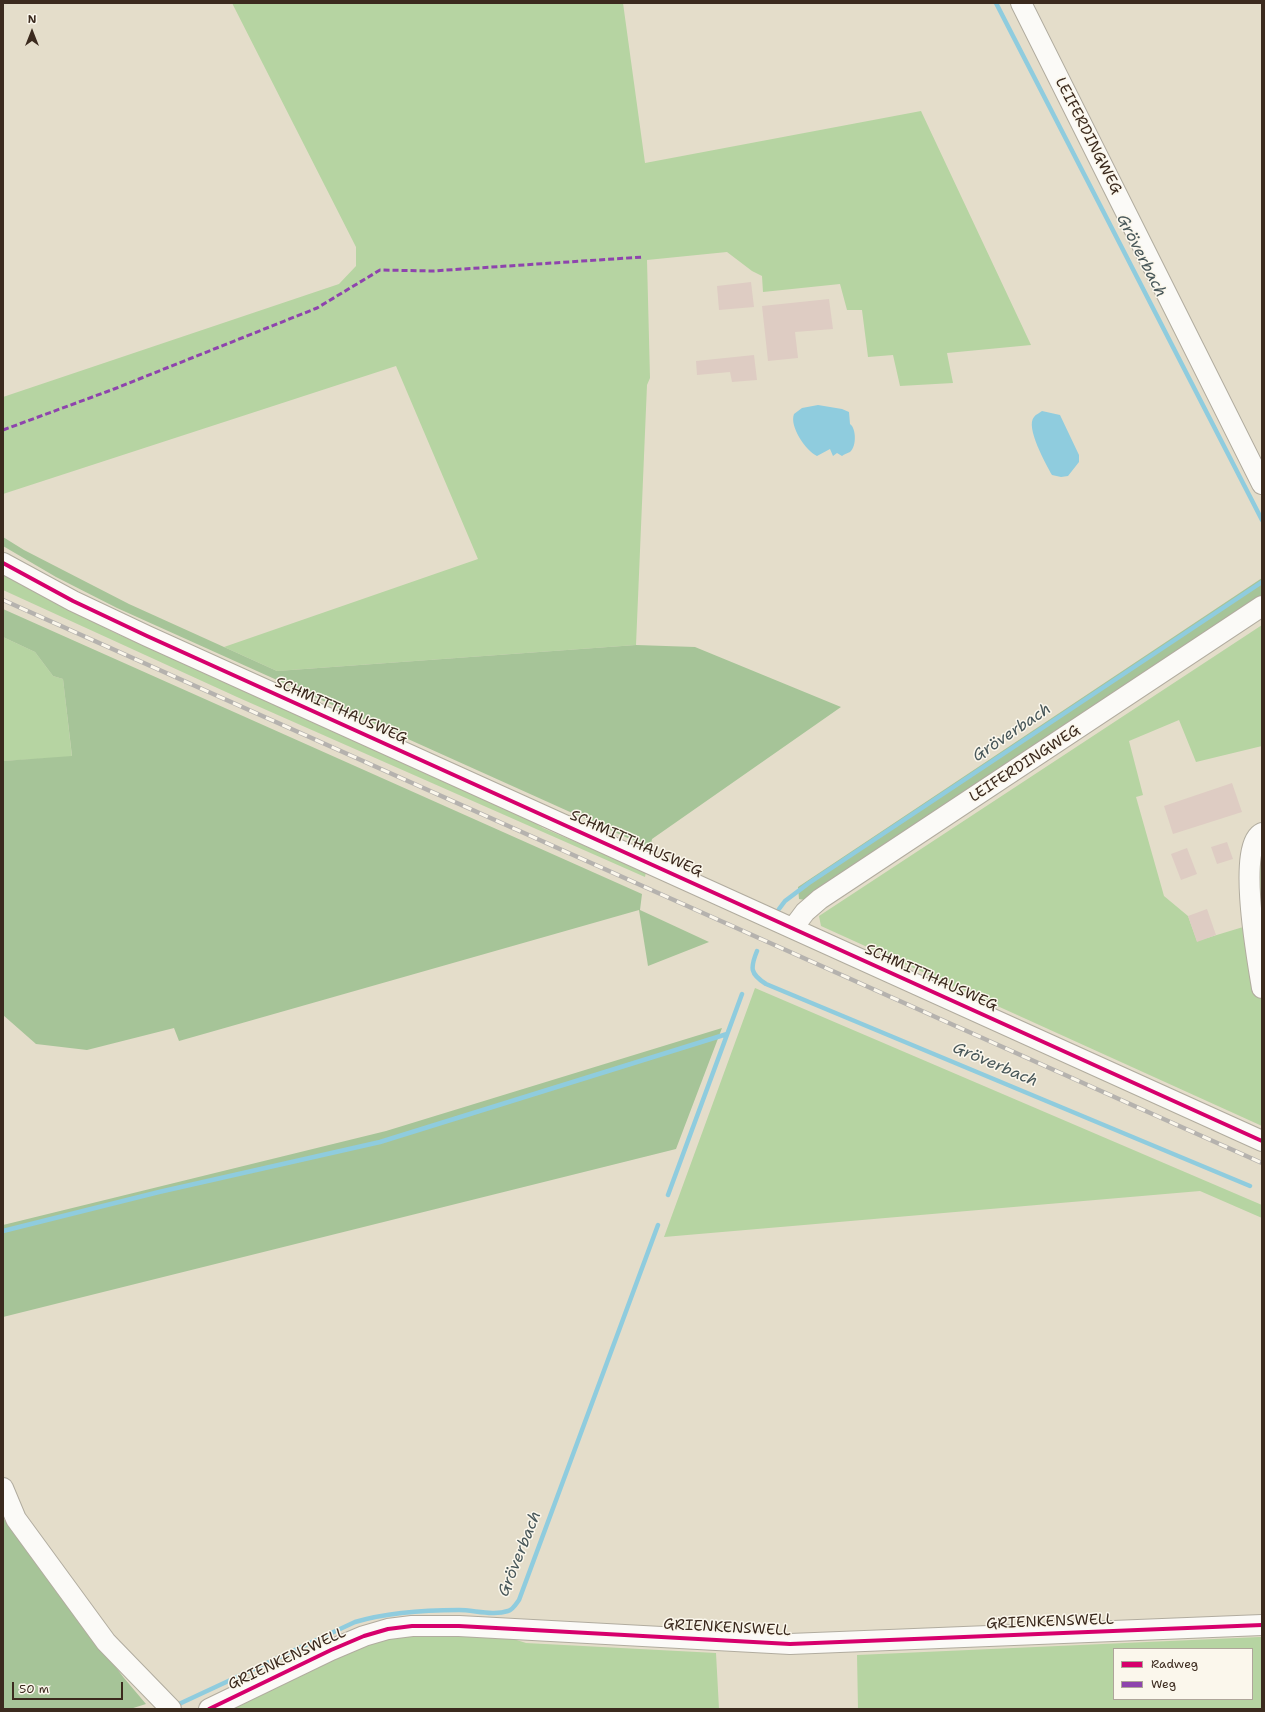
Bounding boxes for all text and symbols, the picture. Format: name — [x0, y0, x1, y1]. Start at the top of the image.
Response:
north arrow — [12, 12, 52, 52]
text: N — [28, 12, 36, 27]
street label: LEIFERDINGWEG — [1051, 75, 1125, 197]
water label: Gröverbach — [1112, 211, 1170, 301]
street label: SCHMITTHAUSWEG — [272, 674, 410, 748]
water label: Gröverbach — [969, 700, 1055, 766]
street label: LEIFERDINGWEG — [966, 721, 1084, 807]
street label: SCHMITTHAUSWEG — [567, 807, 705, 881]
street label: SCHMITTHAUSWEG — [862, 941, 1000, 1015]
water label: Gröverbach — [950, 1038, 1040, 1092]
water label: Gröverbach — [494, 1508, 546, 1600]
street label: GRIENKENSWELL — [986, 1611, 1114, 1633]
street label: GRIENKENSWELL — [663, 1616, 791, 1640]
street label: GRIENKENSWELL — [225, 1624, 349, 1694]
legend — [1113, 1648, 1253, 1700]
text: Radweg — [1151, 1656, 1198, 1672]
scale bar — [14, 1674, 125, 1700]
text: Weg — [1151, 1676, 1176, 1692]
text: 50 m — [19, 1681, 49, 1697]

